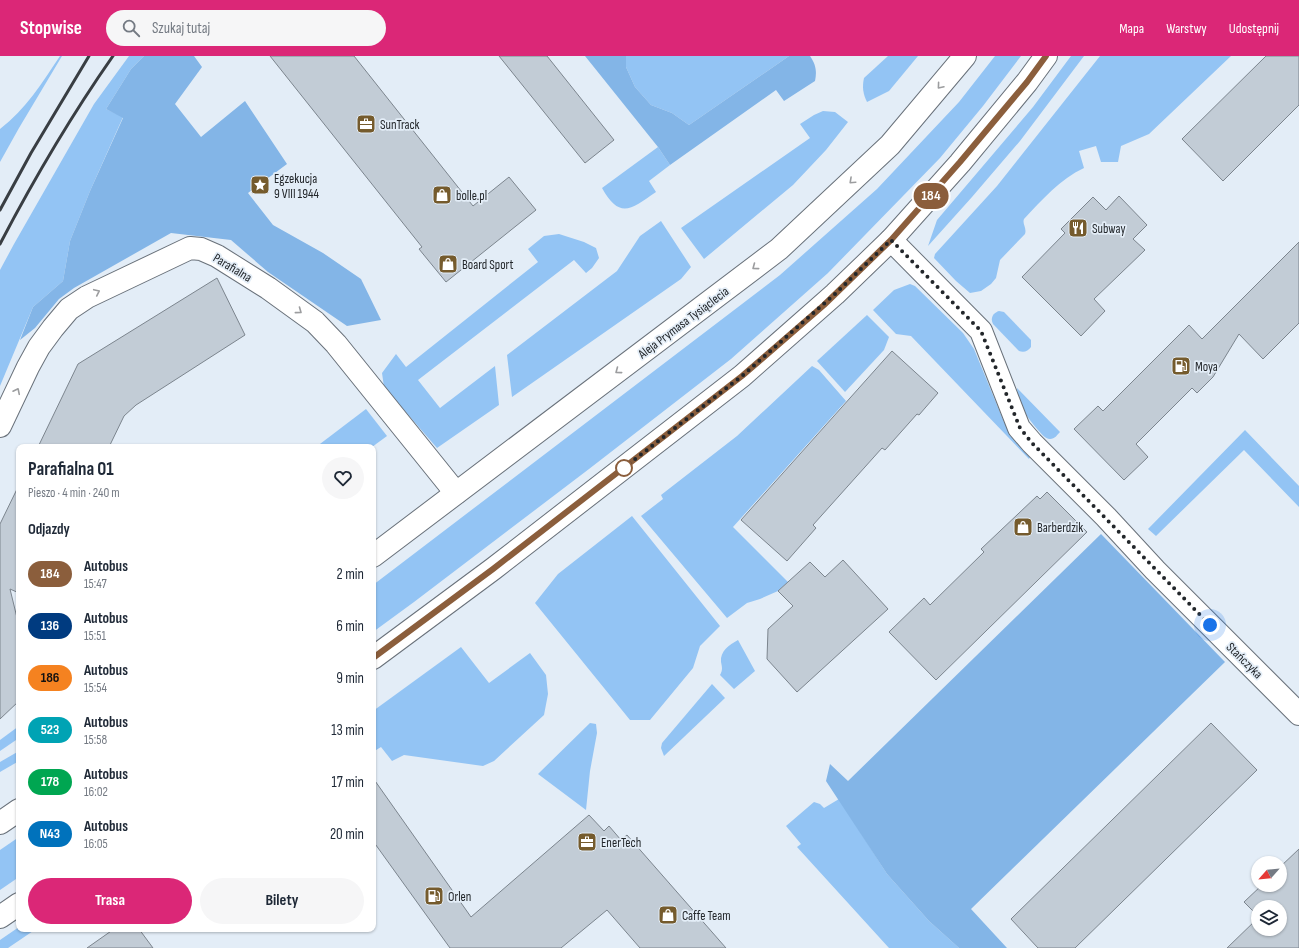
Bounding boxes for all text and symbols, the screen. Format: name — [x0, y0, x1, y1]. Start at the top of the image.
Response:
search box — [106, 10, 386, 46]
text: Stopwise — [20, 17, 82, 40]
icon: search — [120, 17, 142, 39]
text: Szukaj tutaj — [152, 19, 210, 38]
text: Mapa — [1119, 20, 1144, 37]
text: Warstwy — [1166, 20, 1207, 37]
text: Udostępnij — [1229, 20, 1279, 37]
one-way arrow — [938, 81, 945, 88]
office icon: SunTrack — [355, 113, 377, 135]
place label: SunTrack — [380, 117, 420, 133]
place label: Egzekucja 9 VIII 1944 — [274, 171, 319, 202]
place icon: Egzekucja 9 VIII 1944 — [249, 174, 271, 196]
one-way arrow — [849, 176, 857, 184]
line badge: 184 — [908, 183, 954, 209]
shop icon: bolle.pl — [431, 184, 453, 206]
text: 184 — [922, 187, 940, 204]
place label: bolle.pl — [456, 188, 487, 204]
restaurant icon: Subway — [1067, 217, 1089, 239]
place label: Subway — [1092, 221, 1125, 237]
street label: Parafialna — [210, 250, 255, 286]
shop icon: Board Sport — [437, 253, 459, 275]
place label: Board Sport — [462, 257, 513, 273]
one-way arrow — [753, 263, 760, 270]
street label: Aleja Prymasa Tysiąclecia — [634, 283, 732, 363]
one-way arrow — [93, 289, 100, 297]
one-way arrow — [295, 306, 302, 313]
fuel station icon: Moya — [1170, 355, 1192, 377]
place label: Moya — [1195, 359, 1218, 375]
one-way arrow — [615, 366, 622, 373]
one-way arrow — [12, 387, 20, 395]
button: heart — [322, 457, 364, 499]
text: Parafialna 01 — [28, 458, 114, 481]
unlabelled marker — [615, 459, 633, 477]
text: Pieszo · 4 min · 240 m — [28, 485, 120, 501]
shop icon: Barberdzik — [1012, 516, 1034, 538]
text: Odjazdy — [28, 520, 70, 539]
place label: Barberdzik — [1037, 520, 1083, 536]
text: Autobus — [84, 557, 128, 576]
text: 184 — [41, 565, 59, 582]
text: 2 min — [337, 565, 364, 584]
text: 15:47 — [84, 576, 107, 592]
text: Autobus — [84, 609, 128, 628]
your location — [1200, 615, 1220, 635]
text: 136 — [41, 617, 59, 634]
text: 6 min — [336, 617, 364, 636]
text: 15:51 — [84, 628, 106, 644]
street label: Stańczyka — [1223, 639, 1266, 682]
text: Autobus — [84, 661, 128, 680]
text: 186 — [41, 669, 59, 686]
text: 9 min — [336, 669, 364, 688]
text: 15:54 — [84, 680, 107, 696]
text: Autobus — [84, 713, 128, 732]
text: 523 — [41, 721, 59, 738]
text: 13 min — [331, 721, 364, 740]
text: 15:58 — [84, 732, 107, 748]
text: Autobus — [84, 765, 128, 784]
text: 178 — [41, 773, 59, 790]
text: 17 min — [332, 773, 364, 792]
text: 16:02 — [84, 784, 108, 800]
text: Autobus — [84, 817, 128, 836]
text: N43 — [40, 825, 60, 842]
text: 20 min — [330, 825, 364, 844]
office icon: EnerTech — [576, 831, 598, 853]
place label: EnerTech — [601, 835, 641, 851]
text: 16:05 — [84, 836, 108, 852]
north arrow — [1251, 856, 1287, 892]
map controls — [1251, 856, 1287, 936]
button: Trasa — [28, 878, 192, 924]
button: Bilety — [200, 878, 364, 924]
fuel station icon: Orlen — [423, 885, 445, 907]
place label: Orlen — [448, 889, 471, 905]
button: layers — [1251, 900, 1287, 936]
shop icon: Caffe Team — [657, 904, 679, 926]
place label: Caffe Team — [682, 908, 731, 924]

